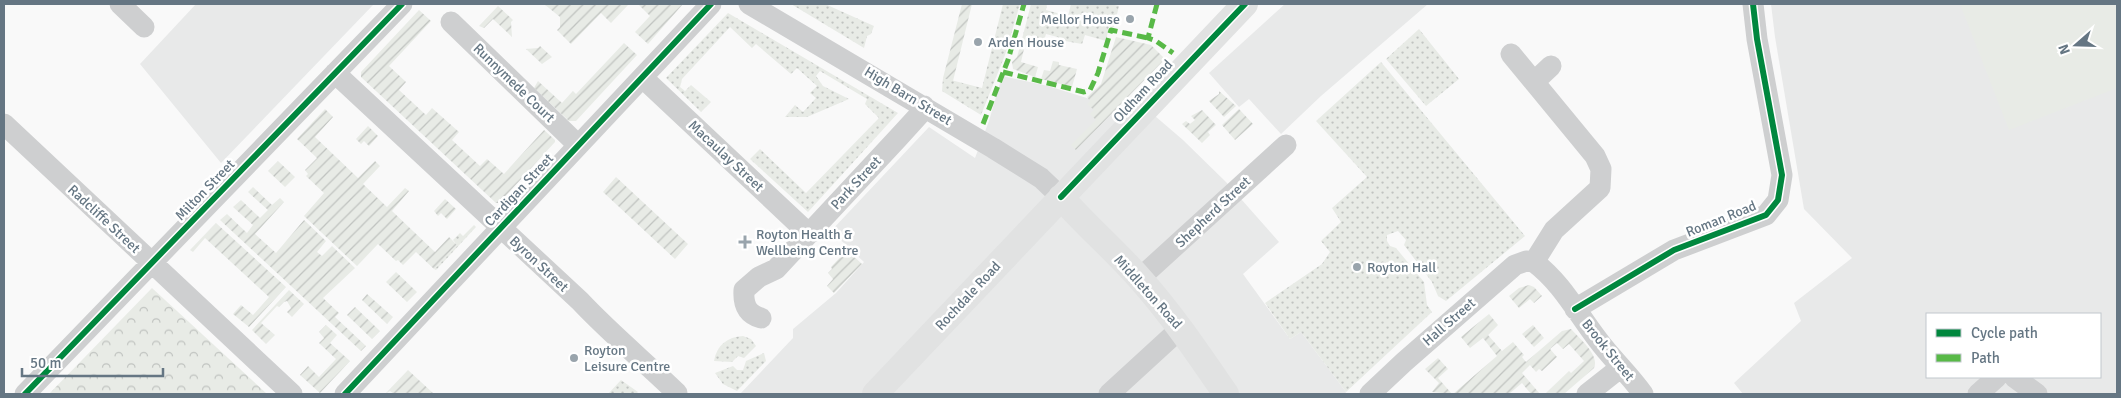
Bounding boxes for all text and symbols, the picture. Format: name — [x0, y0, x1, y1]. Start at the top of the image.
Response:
place label: Mellor House — [1041, 11, 1120, 28]
marker: Mellor House — [1124, 13, 1136, 25]
north arrow — [2051, 20, 2101, 70]
place label: Arden House — [988, 34, 1064, 51]
marker: Arden House — [972, 36, 984, 48]
street label: Runnymede Court — [470, 40, 558, 126]
text: N — [2055, 42, 2074, 57]
street label: Oldham Road — [1110, 56, 1176, 126]
street label: High Barn Street — [861, 63, 955, 129]
street label: Macaulay Street — [685, 117, 767, 195]
street label: Cardigan Street — [481, 150, 557, 230]
street label: Park Street — [827, 153, 885, 213]
street label: Milton Street — [172, 156, 238, 224]
street label: Shepherd Street — [1172, 173, 1254, 251]
street label: Radcliffe Street — [64, 181, 144, 257]
street label: Roman Road — [1683, 197, 1759, 241]
place label: Royton Health & Wellbeing Centre — [756, 226, 859, 259]
street label: Byron Street — [506, 232, 572, 296]
marker: Royton Health & Wellbeing Centre — [738, 235, 752, 249]
street label: Middleton Road — [1110, 252, 1186, 332]
street label: Rochdale Road — [932, 258, 1004, 334]
place label: Royton Hall — [1367, 259, 1436, 276]
marker: Royton Hall — [1351, 261, 1363, 273]
street label: Hall Street — [1419, 294, 1479, 349]
legend — [1926, 313, 2101, 378]
street label: Brook Street — [1578, 316, 1638, 384]
text: Cycle path — [1971, 324, 2038, 342]
place label: Royton Leisure Centre — [584, 342, 670, 375]
scale bar — [22, 346, 164, 378]
text: Path — [1971, 349, 2000, 367]
marker: Royton Leisure Centre — [568, 352, 580, 364]
text: 50 m — [30, 354, 61, 372]

